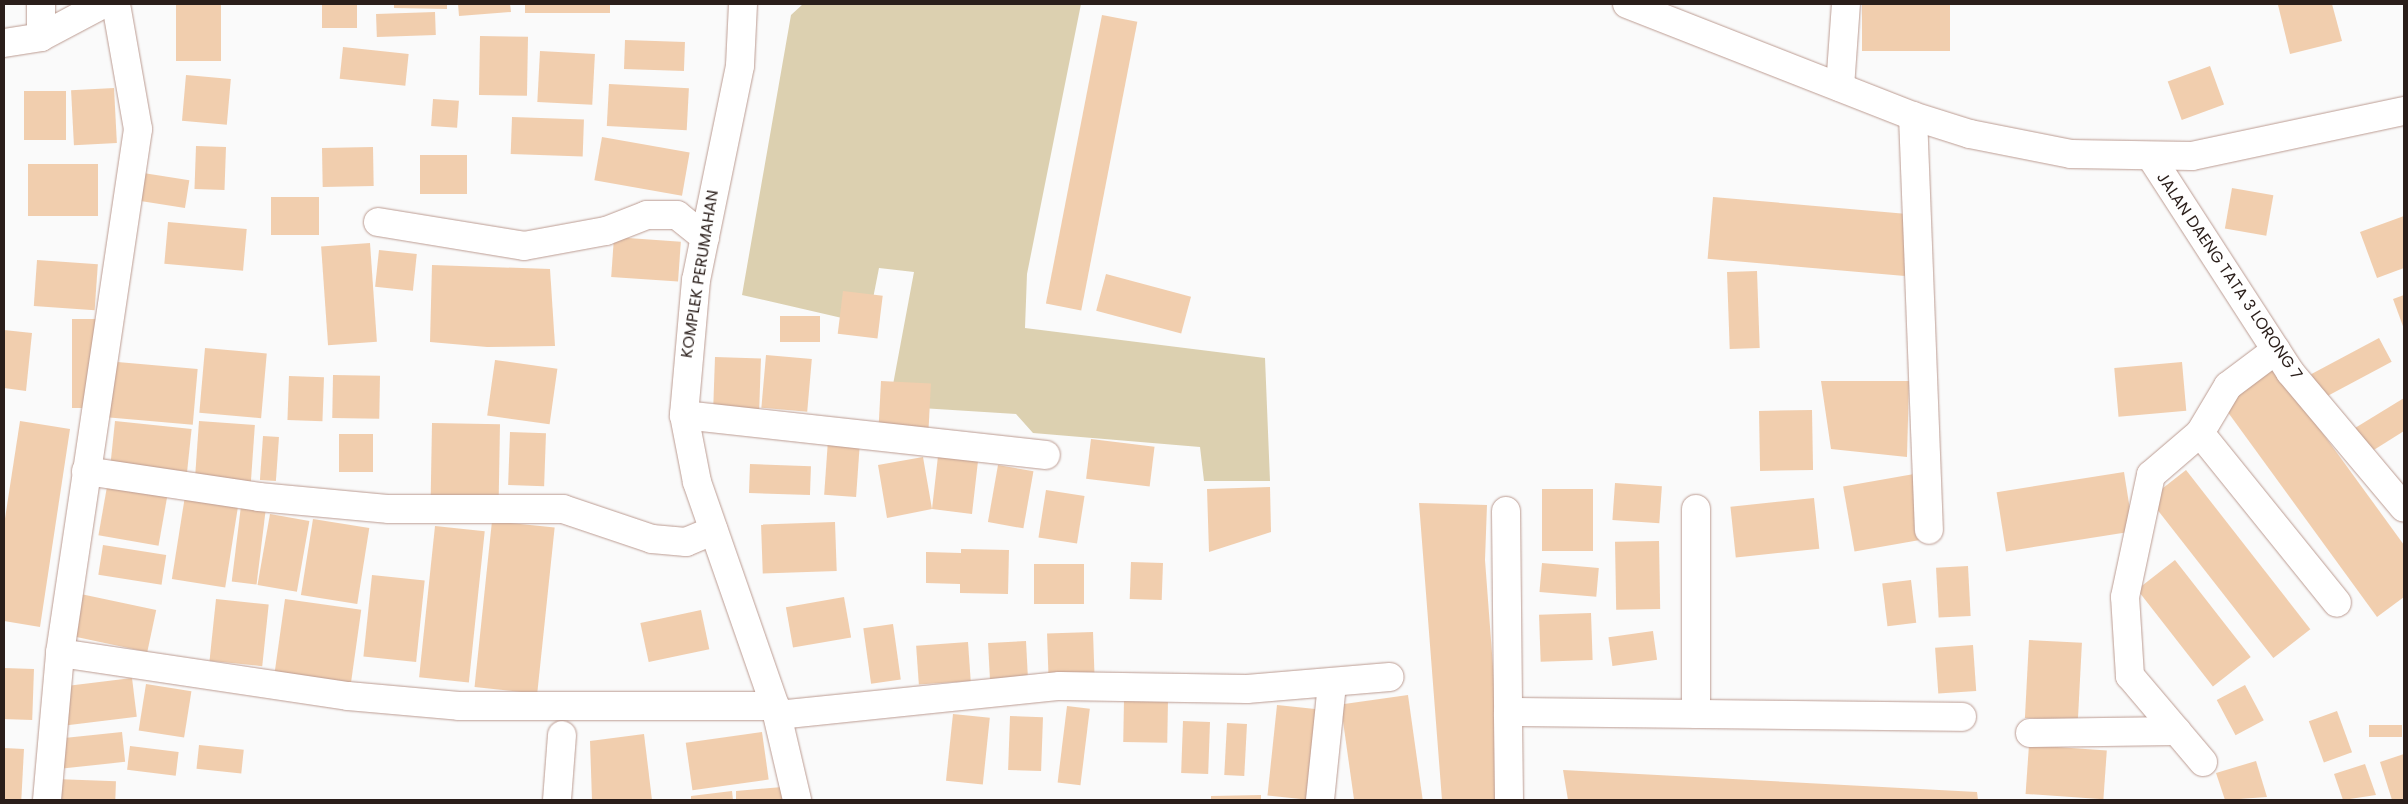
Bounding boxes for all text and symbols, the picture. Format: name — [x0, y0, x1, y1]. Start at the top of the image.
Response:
street label: JALAN DAENG TATA 3 LORONG 7 — [2152, 169, 2306, 383]
street label: KOMPLEK PERUMAHAN — [677, 189, 723, 359]

